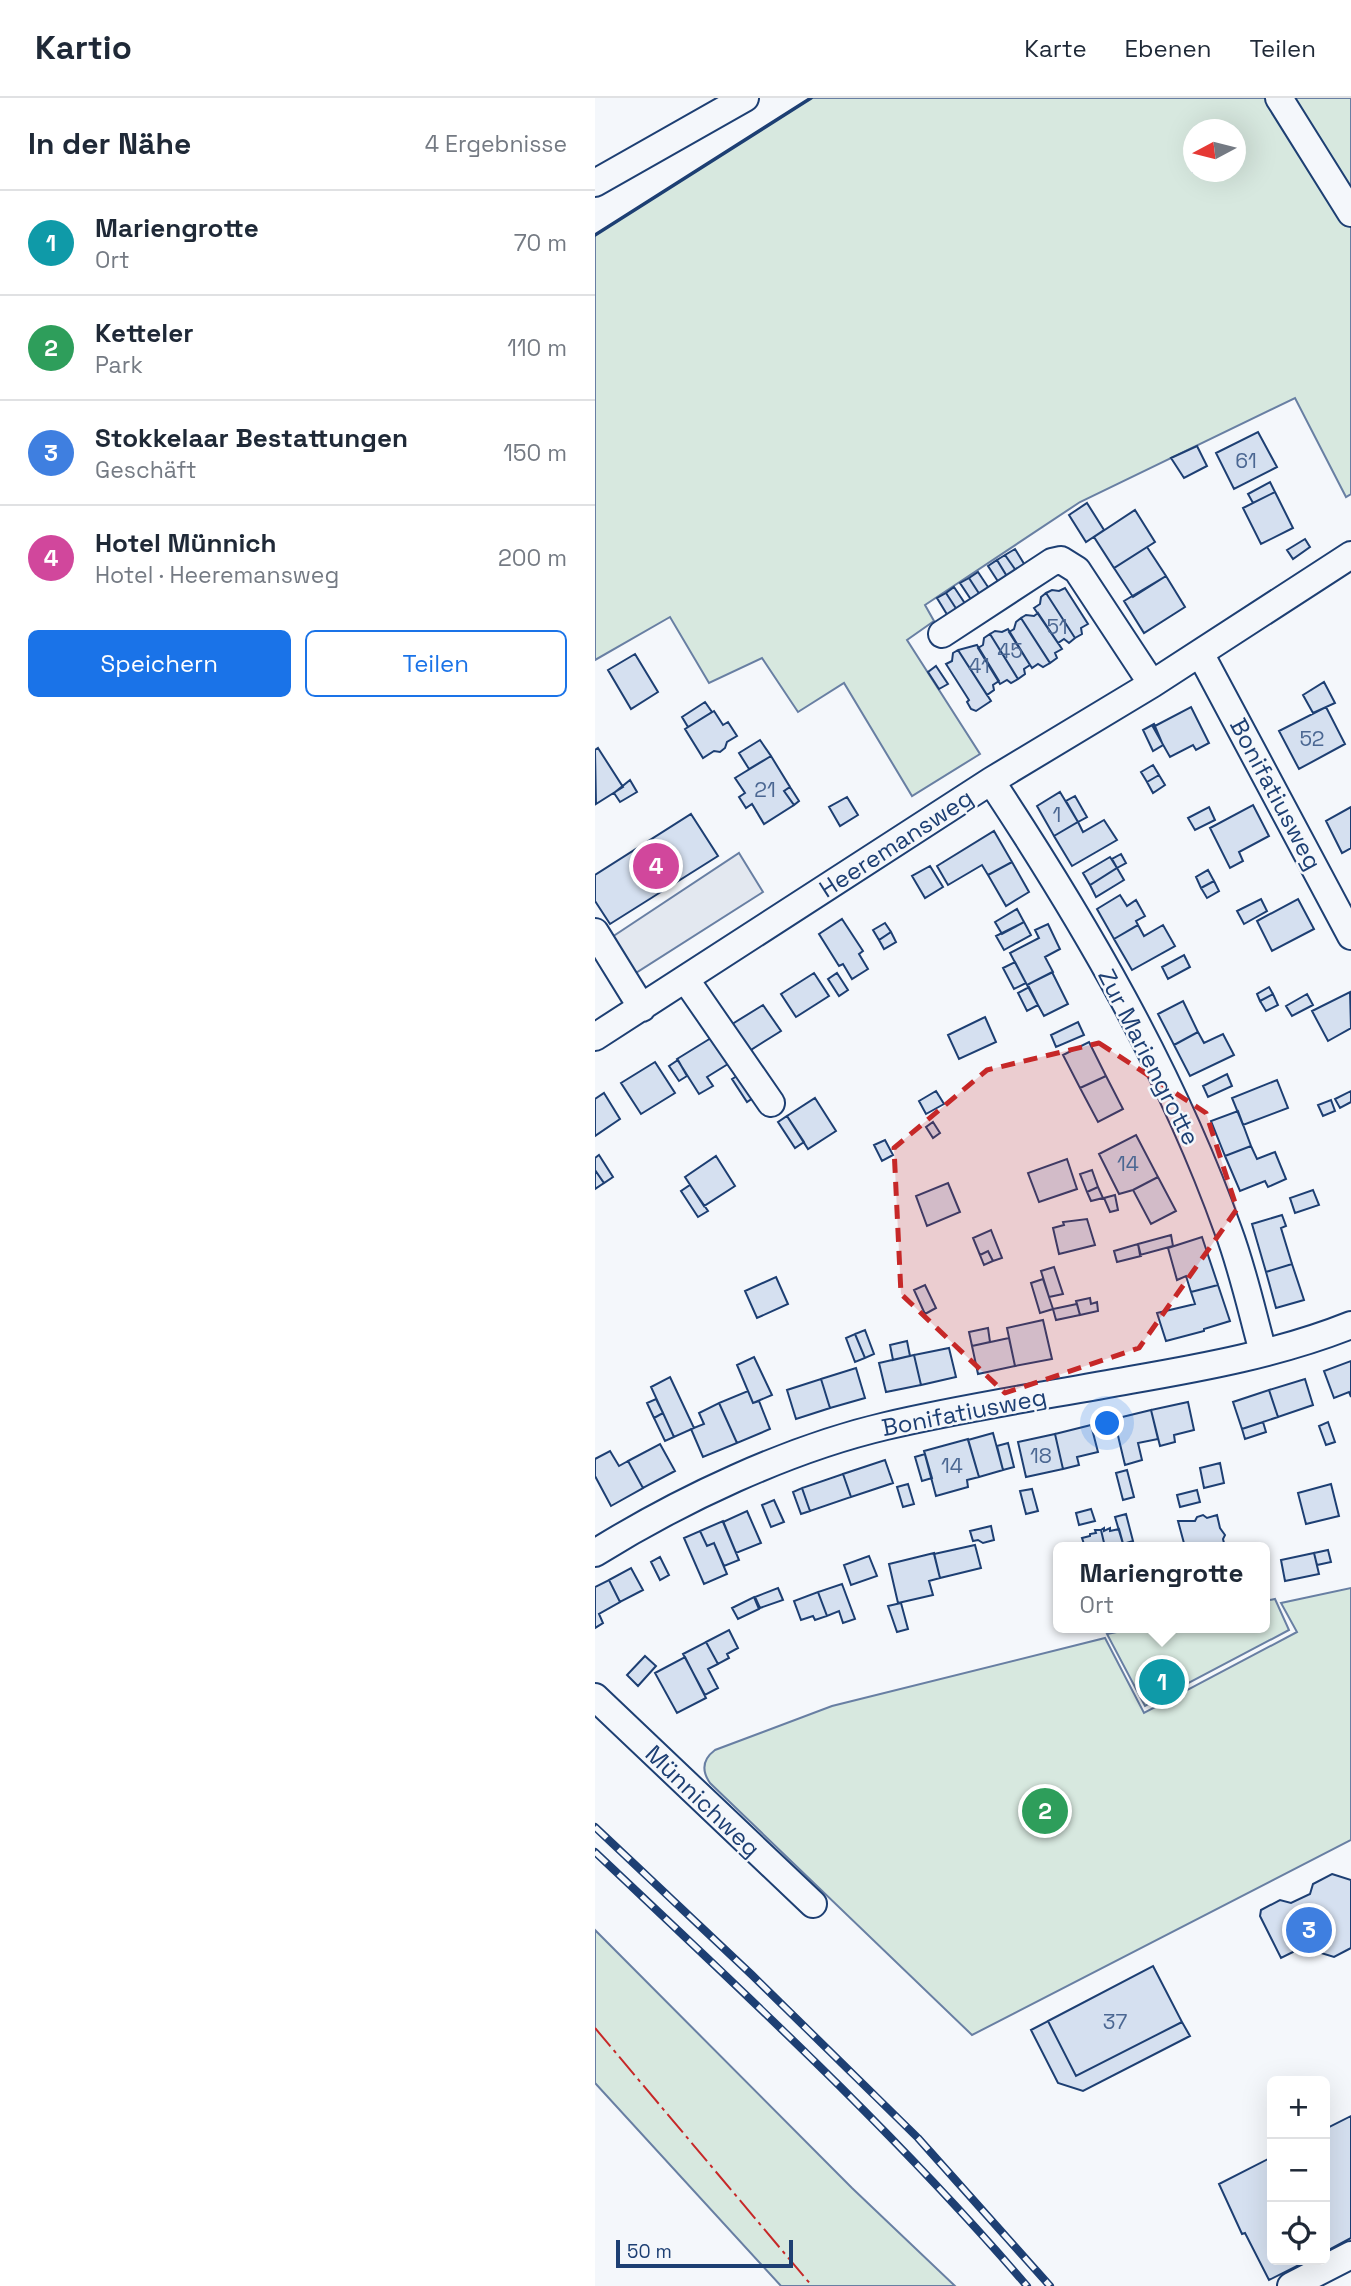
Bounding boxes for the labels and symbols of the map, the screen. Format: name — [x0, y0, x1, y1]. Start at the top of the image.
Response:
north arrow — [1183, 119, 1246, 182]
house number: 61 — [1235, 447, 1257, 474]
house number: 51 — [1046, 613, 1068, 640]
house number: 45 — [997, 637, 1023, 664]
house number: 41 — [968, 652, 990, 679]
street label: Bonifatiusweg — [1223, 713, 1329, 875]
house number: 52 — [1299, 725, 1325, 752]
house number: 21 — [754, 776, 776, 803]
street label: Heeremansweg — [813, 782, 979, 904]
house number: 1 — [1053, 801, 1061, 828]
pin: 4 — [633, 840, 679, 892]
street label: Zur Mariengrotte — [1091, 964, 1207, 1150]
house number: 14 — [1117, 1150, 1139, 1177]
street label: Bonifatiusweg — [879, 1381, 1049, 1443]
your location — [1090, 1406, 1124, 1440]
house number: 18 — [1030, 1442, 1052, 1469]
house number: 14 — [941, 1452, 963, 1479]
pin: 1 — [1139, 1656, 1185, 1708]
street label: Münnichweg — [639, 1738, 767, 1864]
pin: 2 — [1022, 1785, 1068, 1837]
pin: 3 — [1286, 1904, 1332, 1956]
house number: 37 — [1103, 2008, 1127, 2035]
scale bar — [616, 2237, 793, 2269]

